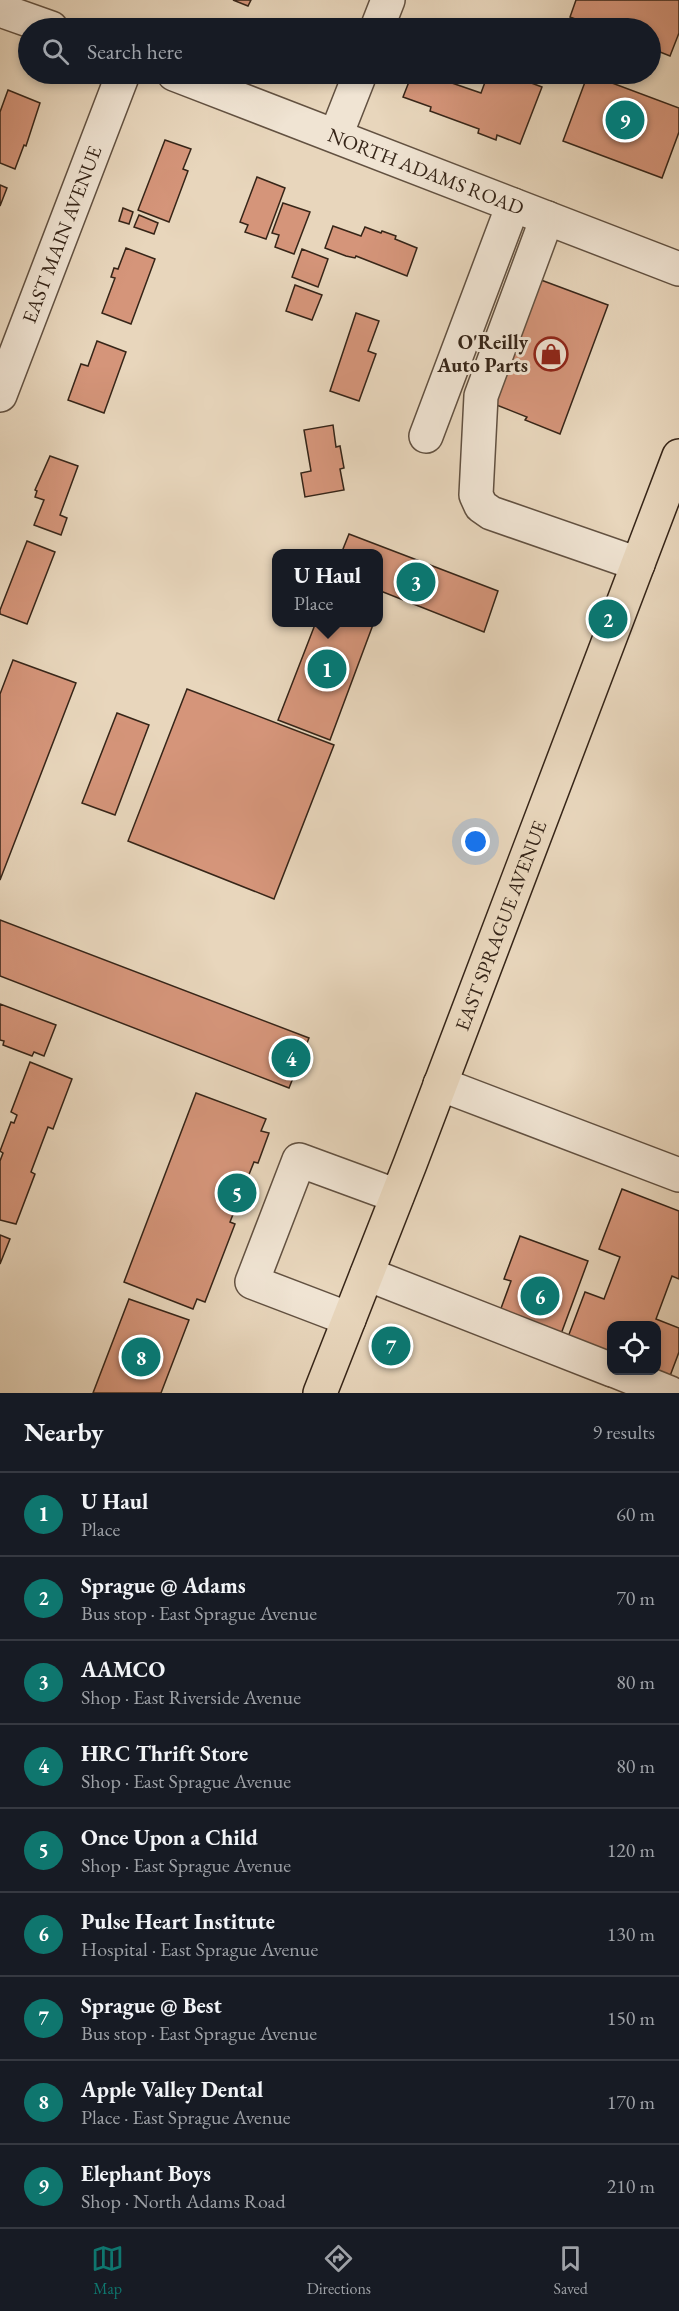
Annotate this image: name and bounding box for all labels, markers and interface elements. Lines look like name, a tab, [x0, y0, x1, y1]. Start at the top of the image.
search box	[18, 18, 661, 84]
icon: search	[39, 35, 72, 68]
text: Search here	[87, 37, 182, 66]
pin: 9	[606, 98, 644, 142]
street label: NORTH ADAMS ROAD	[324, 122, 528, 221]
street label: EAST MAIN AVENUE	[16, 142, 107, 327]
place label: O'Reilly Auto Parts	[436, 329, 528, 378]
shop icon: O'Reilly Auto Parts	[533, 336, 569, 372]
popup	[272, 549, 383, 627]
pin: 3	[396, 560, 436, 604]
text: U Haul	[294, 561, 361, 590]
text: Place	[294, 590, 333, 616]
pin: 2	[588, 596, 628, 642]
pin: 1	[308, 646, 346, 692]
street label: EAST SPRAGUE AVENUE	[449, 817, 552, 1034]
your location	[461, 827, 490, 856]
pin: 4	[272, 1036, 310, 1080]
pin: 5	[218, 1170, 256, 1216]
pin: 6	[520, 1274, 560, 1318]
map controls	[607, 1321, 661, 1375]
button: locate	[607, 1321, 661, 1375]
pin: 7	[372, 1324, 410, 1368]
pin: 8	[122, 1334, 160, 1380]
text: Nearby	[24, 1415, 104, 1449]
text: 9 results	[592, 1419, 655, 1445]
text: U Haul	[81, 1487, 148, 1516]
text: 1	[38, 1501, 49, 1527]
text: 60 m	[616, 1501, 655, 1527]
text: Place	[81, 1516, 120, 1542]
text: Sprague @ Adams	[81, 1571, 246, 1600]
text: 2	[38, 1585, 49, 1611]
text: 70 m	[616, 1585, 655, 1611]
text: Bus stop · East Sprague Avenue	[81, 1600, 317, 1626]
text: AAMCO	[81, 1655, 165, 1684]
text: 3	[38, 1669, 49, 1695]
text: 80 m	[616, 1669, 655, 1695]
text: Shop · East Riverside Avenue	[81, 1684, 301, 1710]
text: HRC Thrift Store	[81, 1739, 248, 1768]
text: 4	[38, 1753, 49, 1779]
text: 80 m	[616, 1753, 655, 1779]
text: Shop · East Sprague Avenue	[81, 1768, 291, 1794]
text: Once Upon a Child	[81, 1823, 258, 1852]
text: 5	[38, 1837, 49, 1863]
text: 120 m	[607, 1837, 655, 1863]
text: Shop · East Sprague Avenue	[81, 1852, 291, 1878]
text: Pulse Heart Institute	[81, 1907, 275, 1936]
text: 6	[38, 1921, 49, 1947]
text: 130 m	[607, 1921, 655, 1947]
text: Hospital · East Sprague Avenue	[81, 1936, 318, 1962]
text: Sprague @ Best	[81, 1991, 222, 2020]
text: 7	[38, 2005, 49, 2031]
text: 150 m	[607, 2005, 655, 2031]
text: Bus stop · East Sprague Avenue	[81, 2020, 317, 2046]
text: Apple Valley Dental	[81, 2075, 263, 2104]
text: 8	[38, 2089, 49, 2115]
text: 170 m	[607, 2089, 655, 2115]
text: Place · East Sprague Avenue	[81, 2104, 291, 2130]
text: Elephant Boys	[81, 2159, 211, 2188]
text: 9	[38, 2173, 49, 2199]
text: 210 m	[607, 2173, 655, 2199]
text: Shop · North Adams Road	[81, 2188, 286, 2214]
tab: Map	[91, 2242, 124, 2299]
tab: Directions	[307, 2242, 371, 2299]
tab: Saved	[553, 2242, 588, 2299]

